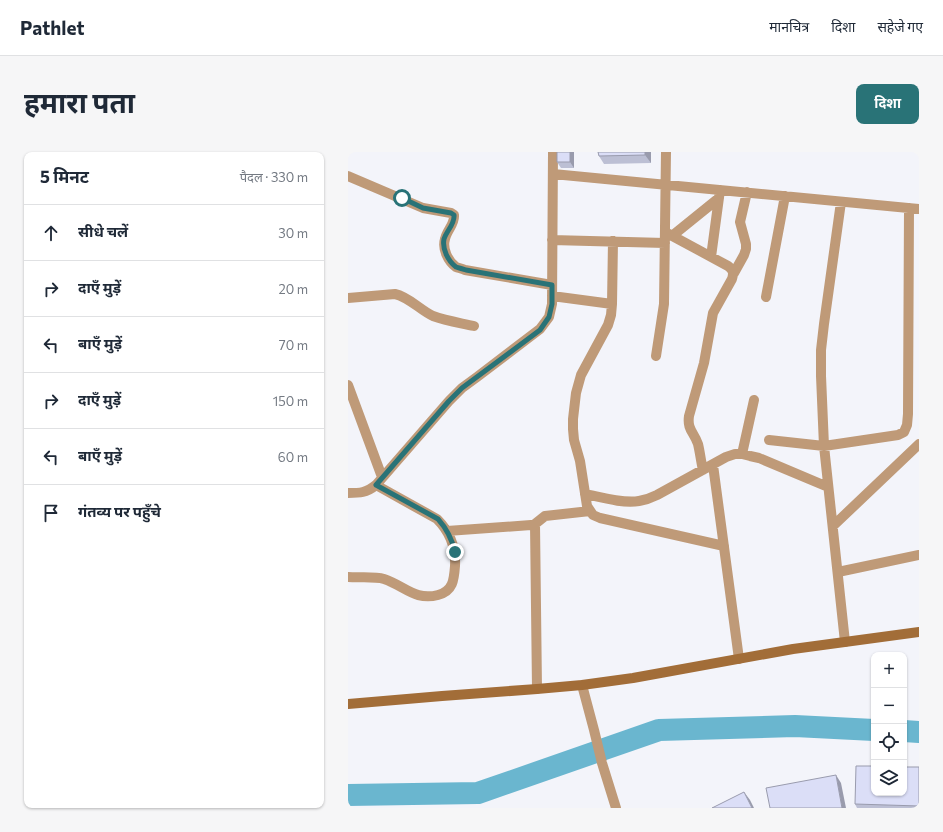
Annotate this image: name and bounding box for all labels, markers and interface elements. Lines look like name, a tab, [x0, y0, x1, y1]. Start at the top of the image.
text: Pathlet	[20, 16, 85, 39]
text: मानचित्र	[769, 18, 809, 35]
text: दिशा	[831, 18, 855, 35]
text: सहेजे गए	[877, 18, 923, 35]
button: दिशा	[856, 84, 919, 124]
text: हमारा पता	[24, 85, 135, 119]
text: 5 मिनट	[40, 166, 89, 187]
text: पैदल · 330 m	[240, 169, 308, 185]
route start	[393, 189, 411, 207]
icon: ahead	[40, 222, 62, 244]
text: सीधे चलें	[78, 222, 128, 240]
text: 30 m	[278, 225, 308, 241]
icon: right	[40, 278, 62, 300]
text: दाएँ मुड़ें	[78, 278, 121, 296]
text: 20 m	[279, 281, 308, 297]
icon: left	[40, 334, 62, 356]
text: बाएँ मुड़ें	[78, 334, 122, 352]
text: 70 m	[279, 337, 308, 353]
icon: right	[40, 390, 62, 412]
text: दाएँ मुड़ें	[78, 390, 121, 408]
text: 150 m	[273, 393, 308, 409]
icon: left	[40, 446, 62, 468]
text: बाएँ मुड़ें	[78, 446, 122, 464]
text: 60 m	[278, 449, 308, 465]
icon: arrive	[40, 502, 62, 524]
text: गंतव्य पर पहुँचे	[78, 502, 161, 520]
route end	[446, 543, 464, 561]
map controls	[871, 652, 907, 796]
button: +	[871, 652, 907, 688]
button: −	[871, 688, 907, 724]
button: locate	[871, 724, 907, 760]
button: layers	[871, 760, 907, 796]

